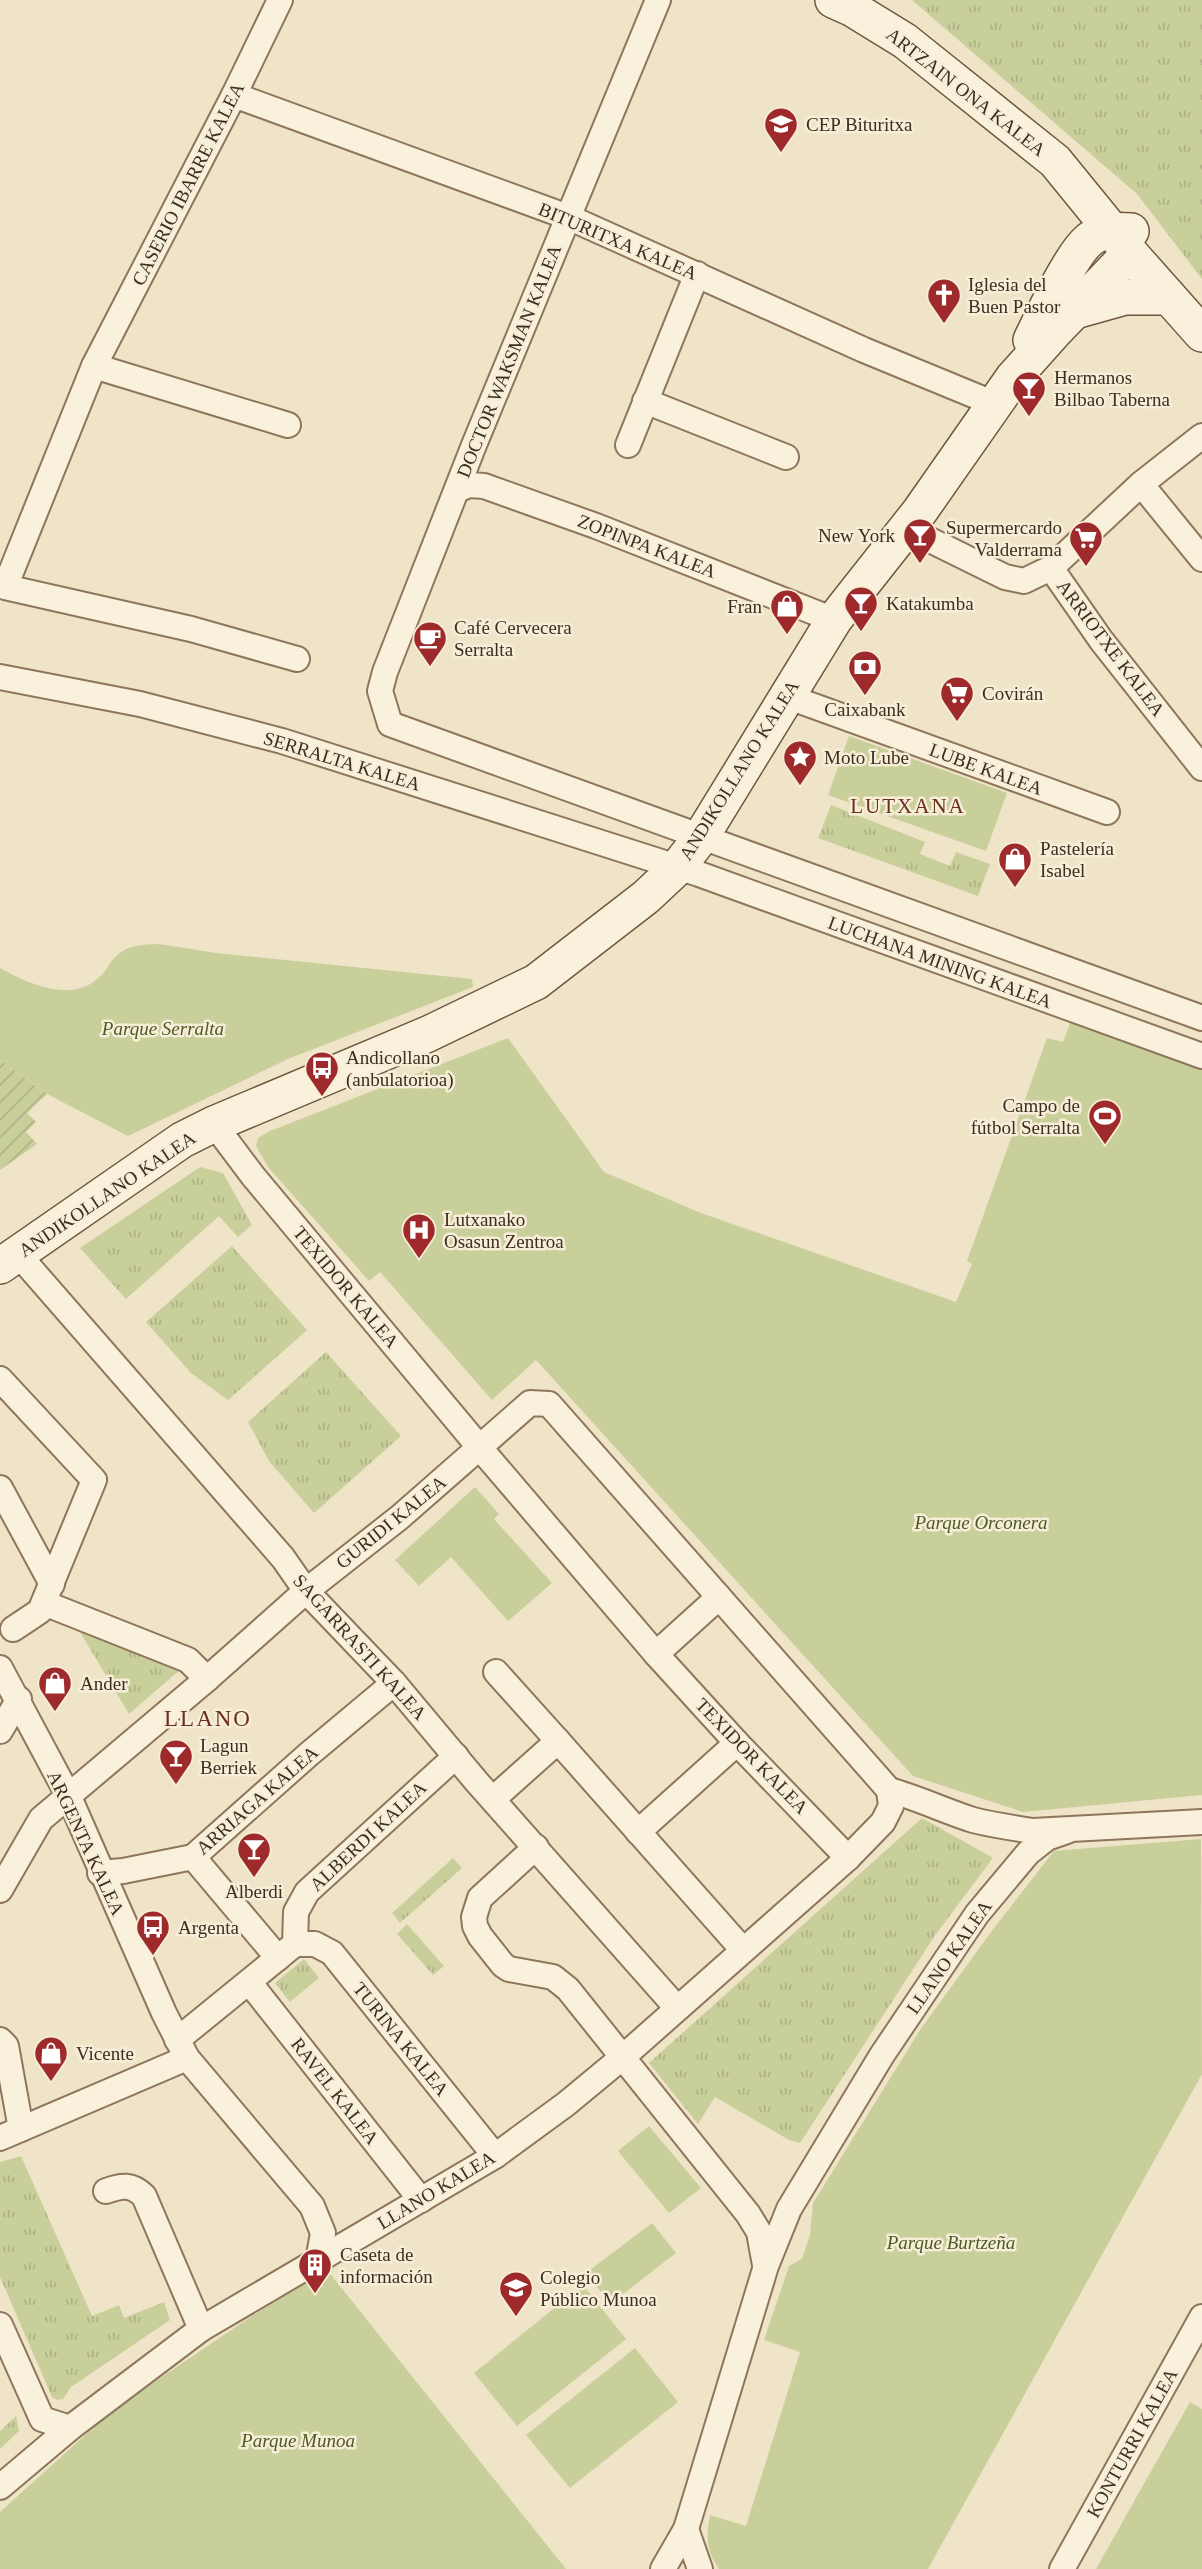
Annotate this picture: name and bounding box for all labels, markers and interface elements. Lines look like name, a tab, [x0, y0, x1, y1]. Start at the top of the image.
street label: ARTZAIN ONA KALEA	[882, 23, 1050, 161]
street label: CASERIO IBARRE KALEA	[128, 79, 249, 289]
school or university icon: CEP Bituritxa	[762, 105, 800, 154]
place label: CEP Bituritxa	[806, 114, 913, 135]
street label: BITURITXA KALEA	[535, 198, 701, 284]
street label: DOCTOR WAKSMAN KALEA	[453, 241, 566, 481]
place label: Iglesia del Buen Pastor	[968, 274, 1061, 317]
church icon: Iglesia del Buen Pastor	[925, 276, 963, 325]
place label: Hermanos Bilbao Taberna	[1054, 367, 1171, 410]
bar icon: Hermanos Bilbao Taberna	[1010, 369, 1048, 418]
street label: ZOPINPA KALEA	[575, 510, 719, 582]
bar icon: New York	[901, 516, 939, 565]
place label: Supermercardo Valderrama	[946, 517, 1063, 560]
supermarket icon: Supermercardo Valderrama	[1067, 519, 1105, 568]
place label: New York	[818, 525, 895, 546]
street label: ARRIOTXE KALEA	[1053, 576, 1169, 720]
bar icon: Katakumba	[842, 584, 880, 633]
shop icon: Fran	[768, 587, 806, 636]
place label: Katakumba	[886, 593, 974, 614]
place label: Fran	[727, 596, 762, 617]
place label: Café Cervecera Serralta	[454, 617, 572, 660]
cafe icon: Café Cervecera Serralta	[411, 619, 449, 668]
bank icon: Caixabank	[846, 648, 884, 697]
supermarket icon: Covirán	[938, 674, 976, 723]
street label: ANDIKOLLANO KALEA	[675, 676, 803, 864]
place label: Covirán	[982, 683, 1044, 704]
place label: Caixabank	[824, 699, 906, 720]
street label: SERRALTA KALEA	[261, 727, 423, 795]
place icon: Moto Lube	[781, 738, 819, 787]
street label: LUBE KALEA	[927, 739, 1046, 799]
place label: Moto Lube	[824, 747, 909, 768]
district label: LUTXANA	[850, 794, 966, 818]
place label: Pastelería Isabel	[1040, 838, 1114, 881]
shop icon: Pastelería Isabel	[996, 840, 1034, 889]
street label: LUCHANA MINING KALEA	[825, 912, 1055, 1012]
park label: Parque Serralta	[101, 1018, 224, 1039]
place label: Andicollano (anbulatorioa)	[346, 1047, 454, 1091]
bus stop icon: Andicollano (anbulatorioa)	[303, 1049, 341, 1098]
place label: Campo de fútbol Serralta	[971, 1095, 1081, 1138]
sports icon: Campo de fútbol Serralta	[1086, 1097, 1124, 1146]
street label: ANDIKOLLANO KALEA	[15, 1127, 200, 1261]
place label: Lutxanako Osasun Zentroa	[444, 1209, 564, 1252]
hospital icon: Lutxanako Osasun Zentroa	[400, 1211, 438, 1260]
street label: TEXIDOR KALEA	[289, 1222, 403, 1352]
street label: GURIDI KALEA	[332, 1471, 451, 1573]
park label: Parque Orconera	[913, 1512, 1048, 1533]
street label: SAGARRASTI KALEA	[289, 1570, 431, 1724]
shop icon: Ander	[36, 1664, 74, 1713]
place label: Ander	[80, 1673, 128, 1694]
street label: TEXIDOR KALEA	[691, 1694, 813, 1818]
district label: LLANO	[164, 1706, 252, 1731]
place label: Lagun Berriek	[200, 1735, 257, 1778]
bar icon: Lagun Berriek	[157, 1737, 195, 1786]
street label: ARRIAGA KALEA	[192, 1741, 322, 1859]
street label: ARGENTA KALEA	[43, 1767, 129, 1919]
street label: ALBERDI KALEA	[305, 1776, 431, 1895]
bar icon: Alberdi	[235, 1830, 273, 1879]
place label: Alberdi	[225, 1881, 283, 1902]
street label: LLANO KALEA	[902, 1896, 996, 2018]
bus stop icon: Argenta	[134, 1908, 172, 1957]
place label: Argenta	[178, 1917, 239, 1938]
street label: TURINA KALEA	[349, 1978, 453, 2100]
shop icon: Vicente	[32, 2034, 70, 2083]
street label: RAVEL KALEA	[287, 2034, 383, 2149]
place label: Vicente	[76, 2043, 134, 2064]
street label: LLANO KALEA	[373, 2146, 499, 2233]
park label: Parque Burtzeña	[886, 2232, 1015, 2253]
place label: Caseta de información	[340, 2244, 433, 2287]
building icon: Caseta de información	[296, 2246, 334, 2295]
place label: Colegio Público Munoa	[540, 2267, 657, 2310]
school or university icon: Colegio Público Munoa	[497, 2269, 535, 2318]
street label: KONTURRI KALEA	[1082, 2365, 1182, 2521]
park label: Parque Munoa	[240, 2430, 355, 2451]

